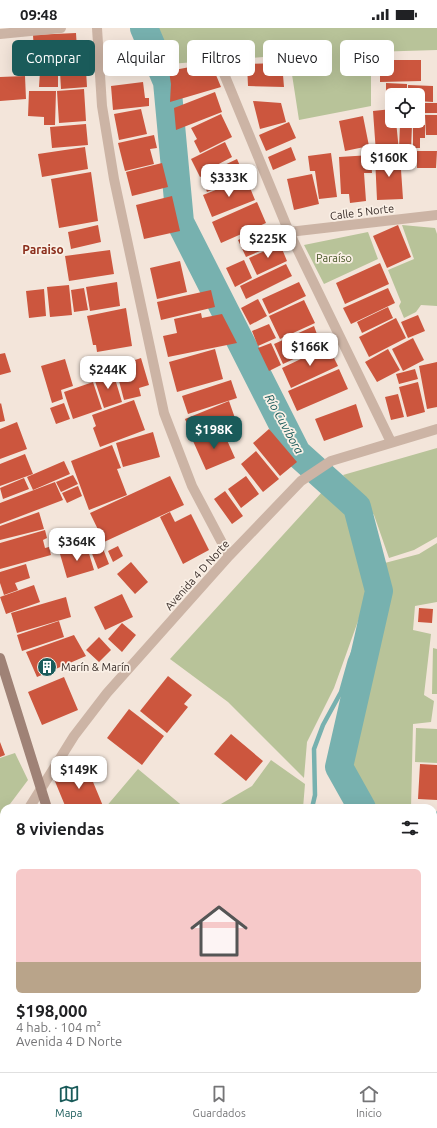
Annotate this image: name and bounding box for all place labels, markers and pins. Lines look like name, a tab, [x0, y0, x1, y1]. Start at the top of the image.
pin: $160K	[361, 144, 417, 178]
pin: $333K	[201, 164, 257, 198]
pin: $225K	[240, 225, 296, 259]
pin: $166K	[282, 333, 338, 367]
pin: $244K	[80, 356, 136, 390]
pin: $198K	[186, 416, 242, 450]
pin: $364K	[49, 528, 105, 562]
building icon: Marín & Marín	[36, 656, 58, 678]
place label: Marín & Marín	[61, 661, 130, 673]
pin: $149K	[51, 756, 107, 790]

